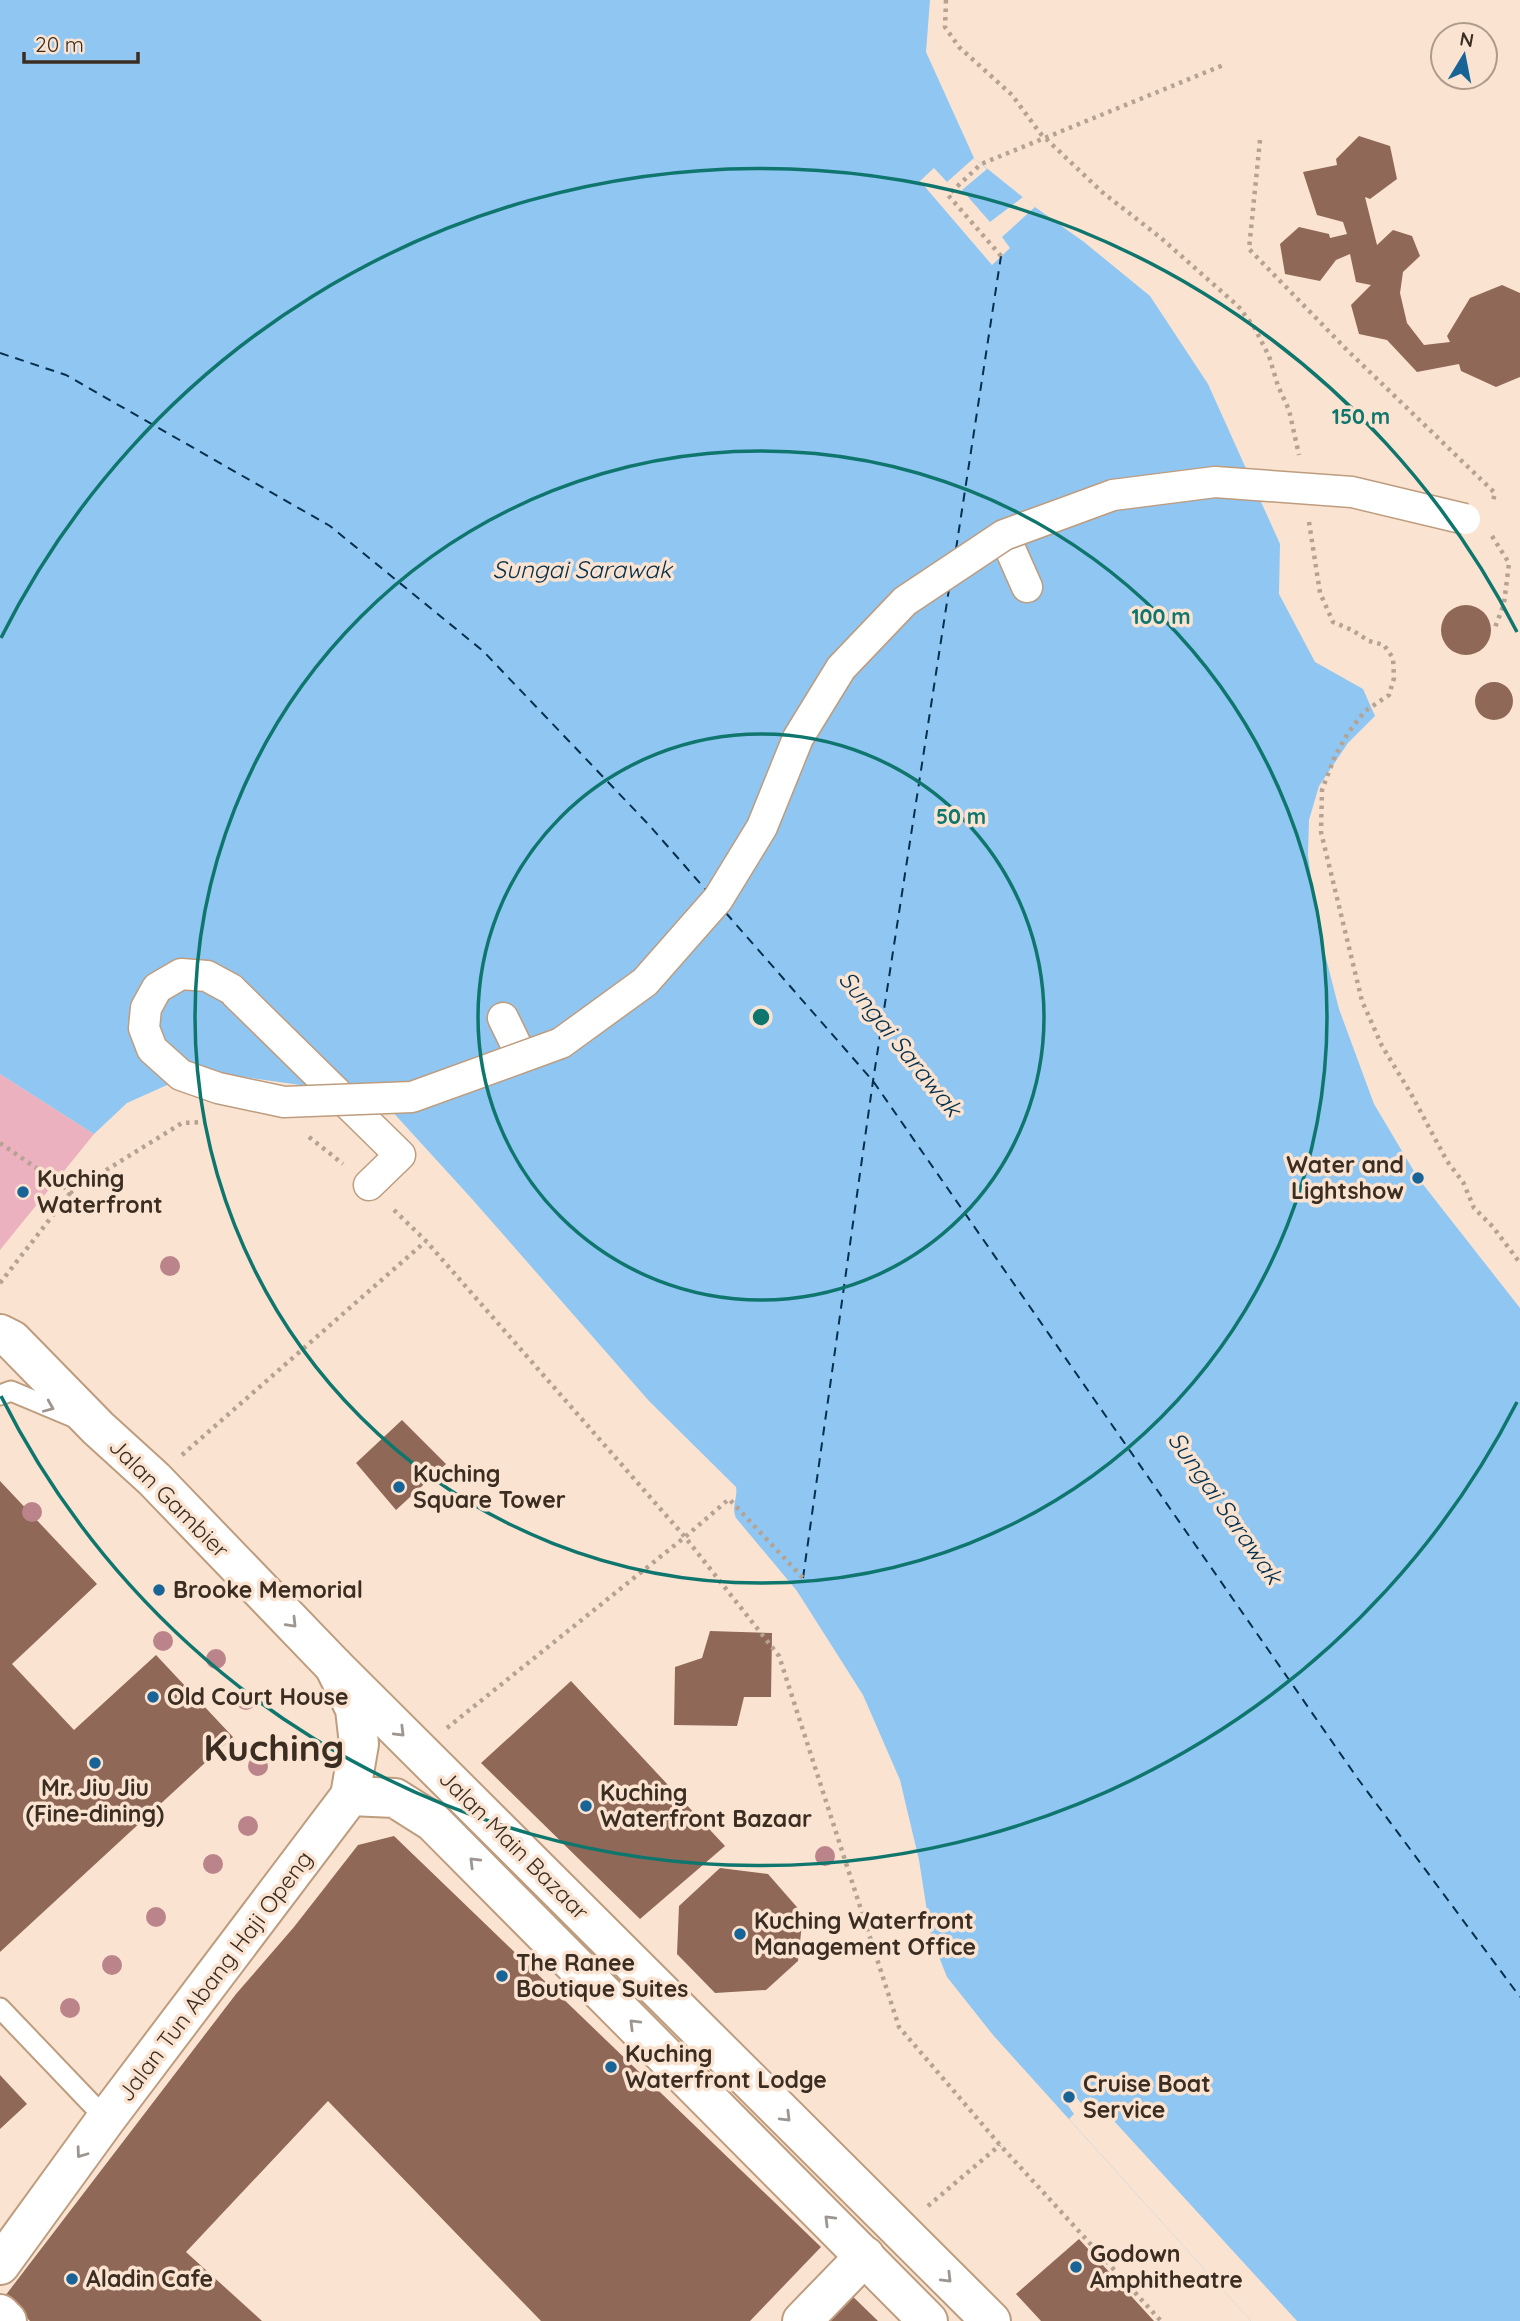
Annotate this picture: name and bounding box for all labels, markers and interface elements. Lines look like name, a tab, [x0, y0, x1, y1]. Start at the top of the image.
scale bar	[24, 21, 138, 65]
north arrow	[1429, 21, 1499, 91]
text: N	[1458, 26, 1476, 52]
text: 20 m	[35, 31, 84, 57]
text: 150 m	[1332, 403, 1390, 429]
water label: Sungai Sarawak	[492, 554, 674, 584]
text: 100 m	[1131, 603, 1191, 629]
text: 50 m	[936, 803, 986, 829]
water label: Sungai Sarawak	[833, 964, 970, 1124]
centre of rings	[749, 1005, 773, 1029]
place label: Water and Lightshow	[1286, 1150, 1404, 1205]
place label: Kuching Waterfront	[37, 1164, 163, 1219]
marker: Water and Lightshow	[1410, 1170, 1426, 1186]
marker: Kuching Waterfront	[15, 1184, 31, 1200]
one-way arrow	[42, 1399, 54, 1413]
water label: Sungai Sarawak	[1162, 1426, 1291, 1591]
street label: Jalan Gambier	[103, 1432, 236, 1564]
place label: Kuching Square Tower	[413, 1459, 566, 1514]
marker: Kuching Square Tower	[391, 1479, 407, 1495]
place label: Brooke Memorial	[173, 1575, 363, 1604]
marker: Brooke Memorial	[151, 1582, 167, 1598]
one-way arrow	[283, 1615, 296, 1628]
place label: Old Court House	[167, 1682, 348, 1711]
marker: Old Court House	[145, 1689, 161, 1705]
one-way arrow	[392, 1723, 405, 1736]
district label: Kuching	[204, 1724, 344, 1770]
marker: Mr. Jiu Jiu (Fine-dining)	[87, 1755, 103, 1771]
street label: Jalan Main Bazaar	[433, 1764, 595, 1926]
place label: Mr. Jiu Jiu (Fine-dining)	[26, 1773, 164, 1828]
place label: Kuching Waterfront Bazaar	[600, 1778, 812, 1833]
marker: Kuching Waterfront Bazaar	[578, 1798, 594, 1814]
street label: Jalan Tun Abang Haji Openg	[111, 1845, 318, 2107]
one-way arrow	[469, 1858, 482, 1871]
place label: Kuching Waterfront Management Office	[754, 1906, 976, 1961]
marker: Kuching Waterfront Management Office	[732, 1926, 748, 1942]
place label: The Ranee Boutique Suites	[516, 1948, 688, 2003]
marker: The Ranee Boutique Suites	[494, 1968, 510, 1984]
one-way arrow	[629, 2019, 642, 2032]
place label: Kuching Waterfront Lodge	[625, 2039, 827, 2094]
marker: Kuching Waterfront Lodge	[603, 2059, 619, 2075]
place label: Cruise Boat Service	[1083, 2069, 1211, 2124]
marker: Cruise Boat Service	[1061, 2089, 1077, 2105]
one-way arrow	[778, 2109, 791, 2122]
one-way arrow	[77, 2146, 90, 2158]
one-way arrow	[824, 2215, 837, 2228]
place label: Godown Amphitheatre	[1090, 2239, 1243, 2294]
marker: Godown Amphitheatre	[1068, 2259, 1084, 2275]
place label: Aladin Cafe	[86, 2264, 213, 2293]
one-way arrow	[939, 2270, 952, 2283]
marker: Aladin Cafe	[64, 2271, 80, 2287]

